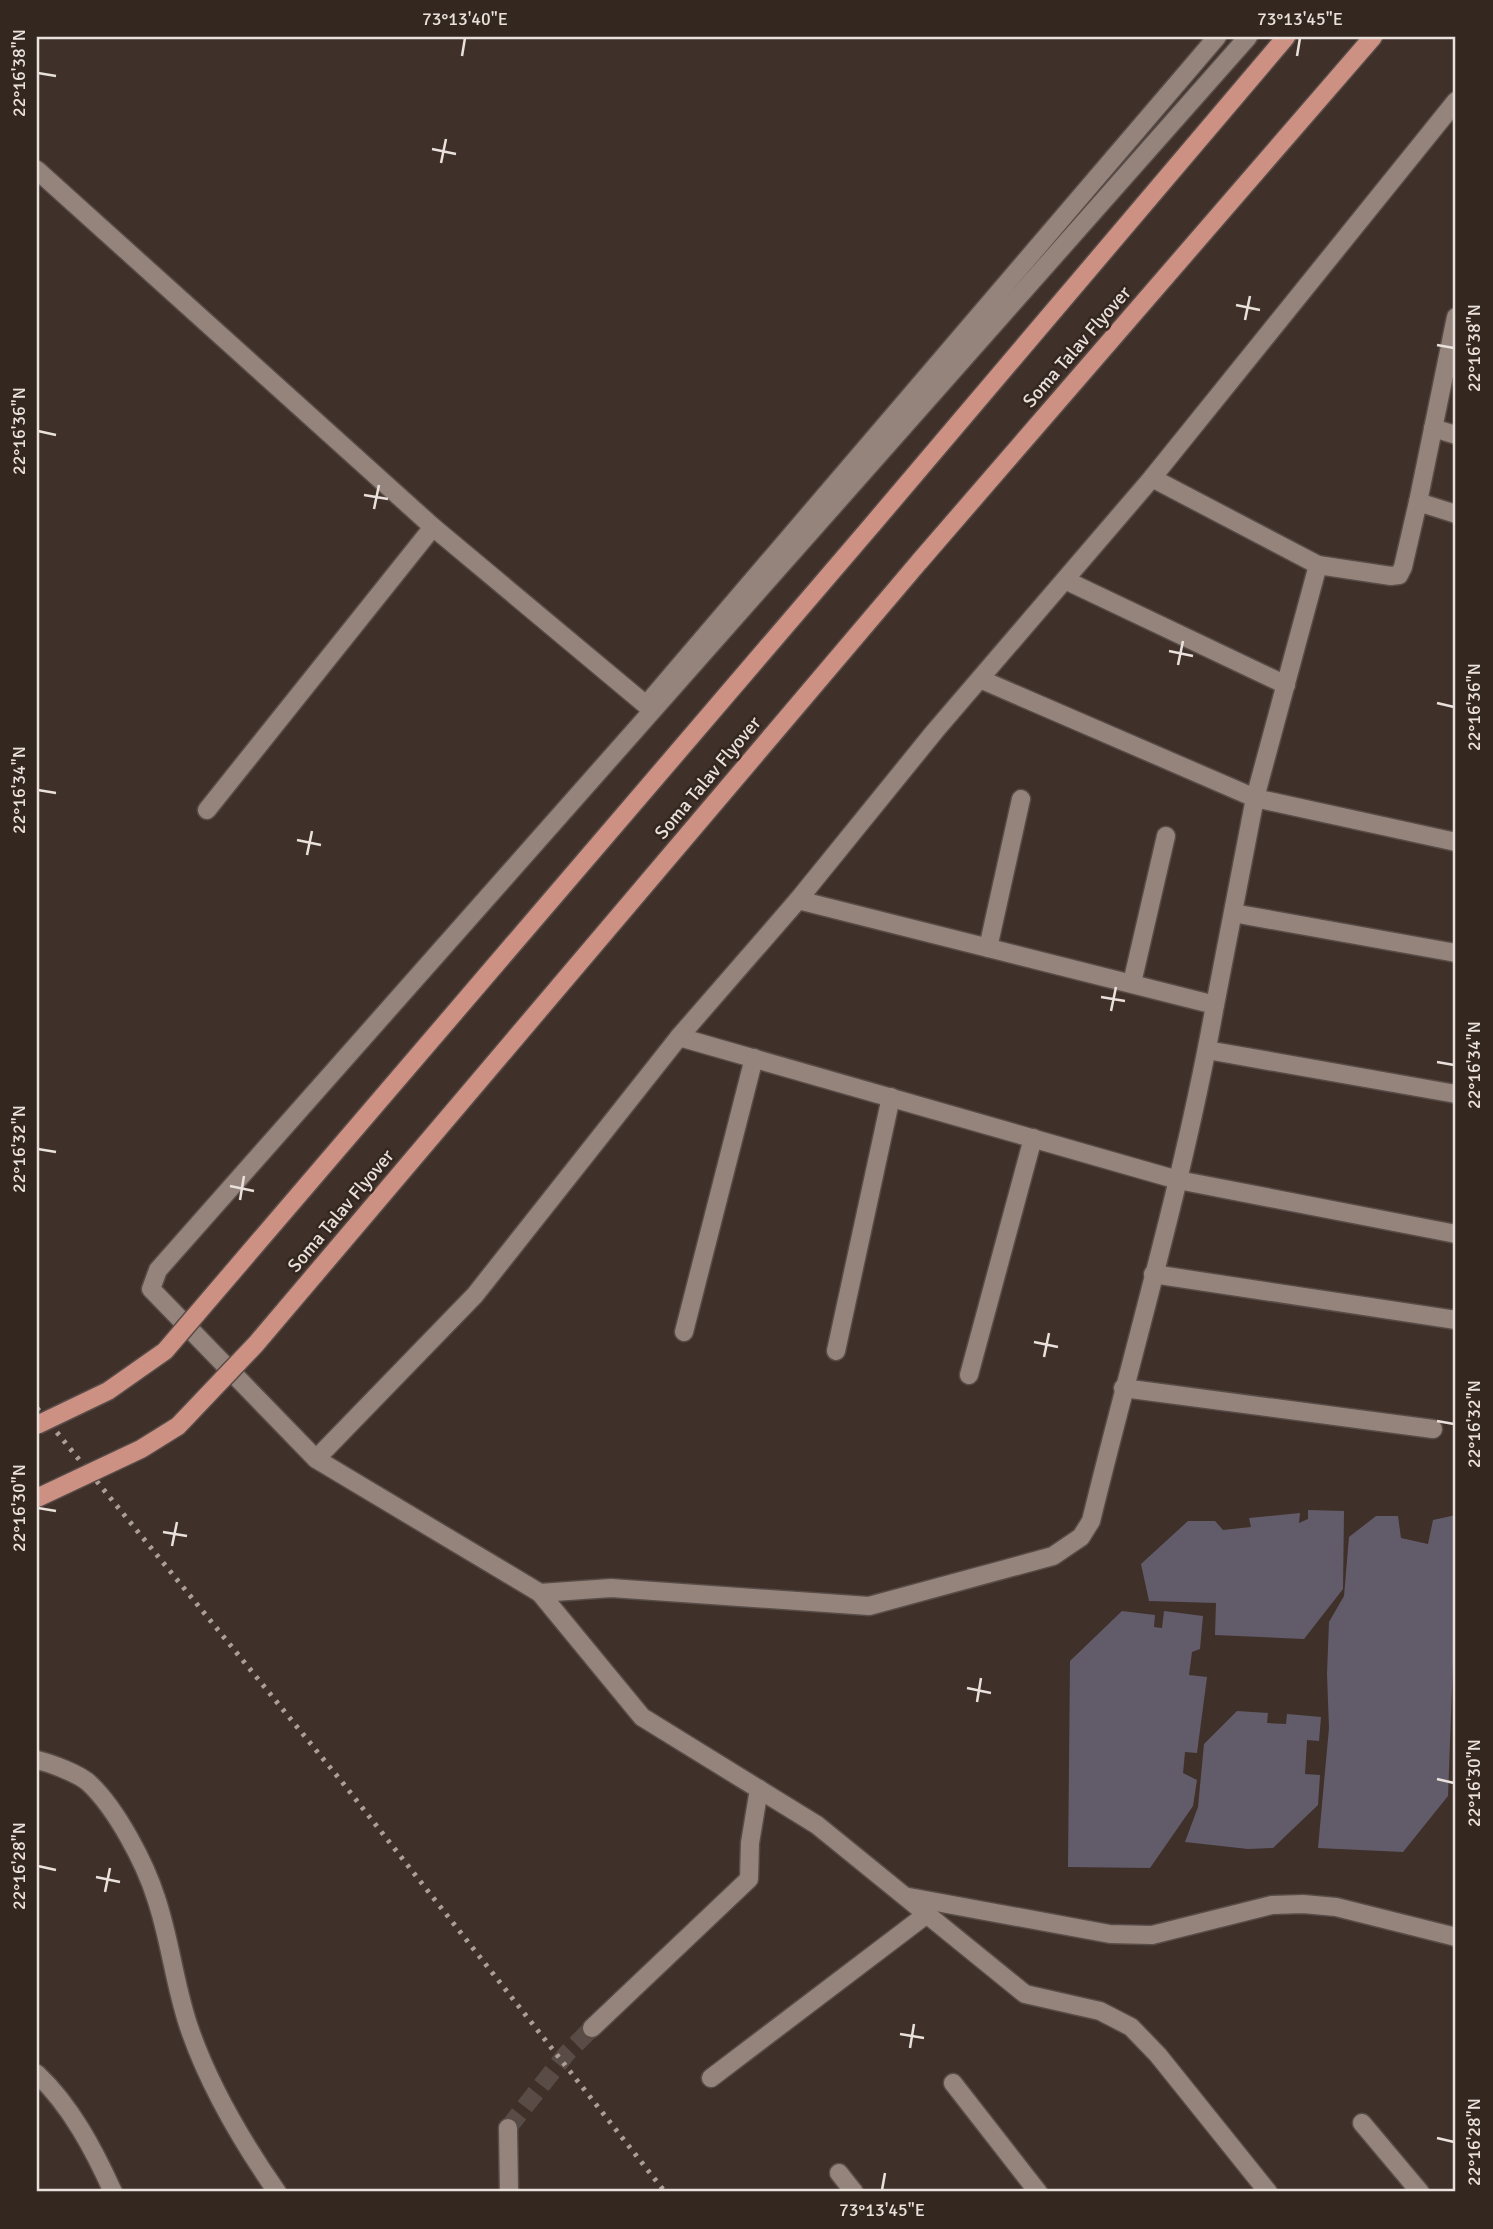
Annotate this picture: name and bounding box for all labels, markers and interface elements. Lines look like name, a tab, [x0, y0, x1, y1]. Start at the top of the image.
text: 73°13'40"E	[422, 8, 508, 30]
text: 73°13'45"E	[1257, 8, 1343, 30]
text: 22°16'38"N	[8, 29, 30, 117]
street label: Soma Talav Flyover	[1018, 281, 1136, 413]
text: 22°16'38"N	[1463, 304, 1485, 392]
text: 22°16'36"N	[8, 387, 30, 475]
text: 22°16'36"N	[1463, 663, 1485, 751]
street label: Soma Talav Flyover	[650, 712, 766, 844]
text: 22°16'34"N	[8, 746, 30, 834]
text: 22°16'34"N	[1463, 1021, 1485, 1109]
text: 22°16'32"N	[8, 1105, 30, 1193]
street label: Soma Talav Flyover	[283, 1145, 399, 1277]
text: 22°16'32"N	[1463, 1380, 1485, 1468]
text: 22°16'30"N	[8, 1464, 30, 1552]
text: 22°16'30"N	[1463, 1739, 1485, 1827]
text: 22°16'28"N	[8, 1822, 30, 1910]
text: 22°16'28"N	[1463, 2098, 1485, 2186]
text: 73°13'45"E	[839, 2199, 925, 2221]

